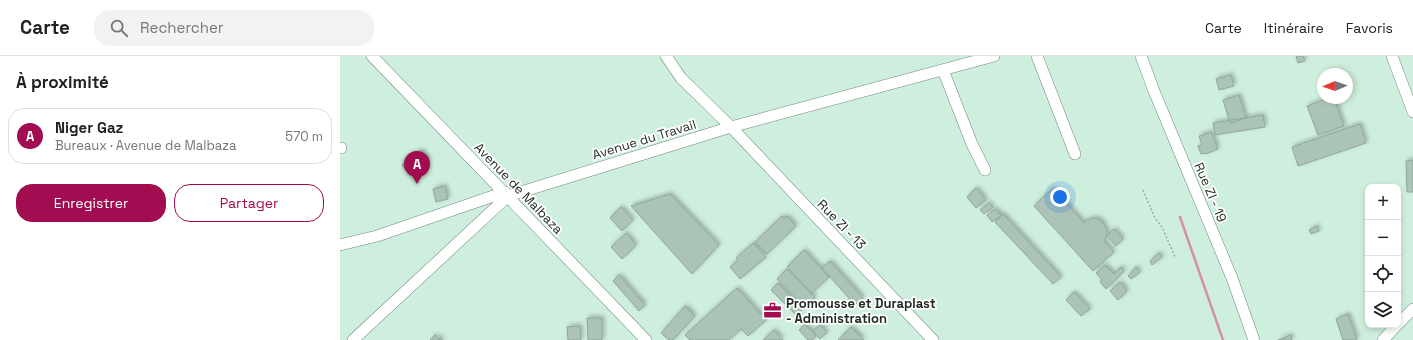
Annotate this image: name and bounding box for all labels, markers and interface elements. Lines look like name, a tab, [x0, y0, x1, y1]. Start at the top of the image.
search box	[94, 10, 374, 46]
text: Carte	[20, 15, 70, 40]
icon: search	[108, 17, 130, 39]
text: Rechercher	[140, 18, 224, 37]
text: Carte	[1205, 19, 1242, 37]
text: Itinéraire	[1264, 19, 1324, 37]
text: Favoris	[1346, 19, 1393, 37]
north arrow	[1317, 68, 1353, 104]
text: À proximité	[16, 71, 109, 93]
street label: Avenue du Travail	[590, 116, 698, 163]
text: Niger Gaz	[55, 118, 123, 137]
text: A	[26, 128, 34, 145]
text: 570 m	[285, 128, 323, 145]
text: Bureaux · Avenue de Malbaza	[55, 137, 236, 154]
street label: Avenue de Malbaza	[471, 139, 567, 238]
pin: A	[404, 151, 430, 184]
street label: Rue ZI - 19	[1190, 160, 1231, 225]
button: Enregistrer	[16, 184, 166, 222]
button: Partager	[174, 184, 324, 222]
map controls	[1365, 184, 1401, 328]
button: +	[1365, 184, 1401, 220]
your location	[1050, 187, 1070, 207]
street label: Rue ZI - 13	[814, 196, 870, 253]
button: −	[1365, 220, 1401, 256]
button: locate	[1365, 256, 1401, 292]
button: layers	[1365, 292, 1401, 328]
place label: Promousse et Duraplast - Administration	[786, 295, 936, 327]
office icon: Promousse et Duraplast - Administration	[763, 300, 783, 320]

